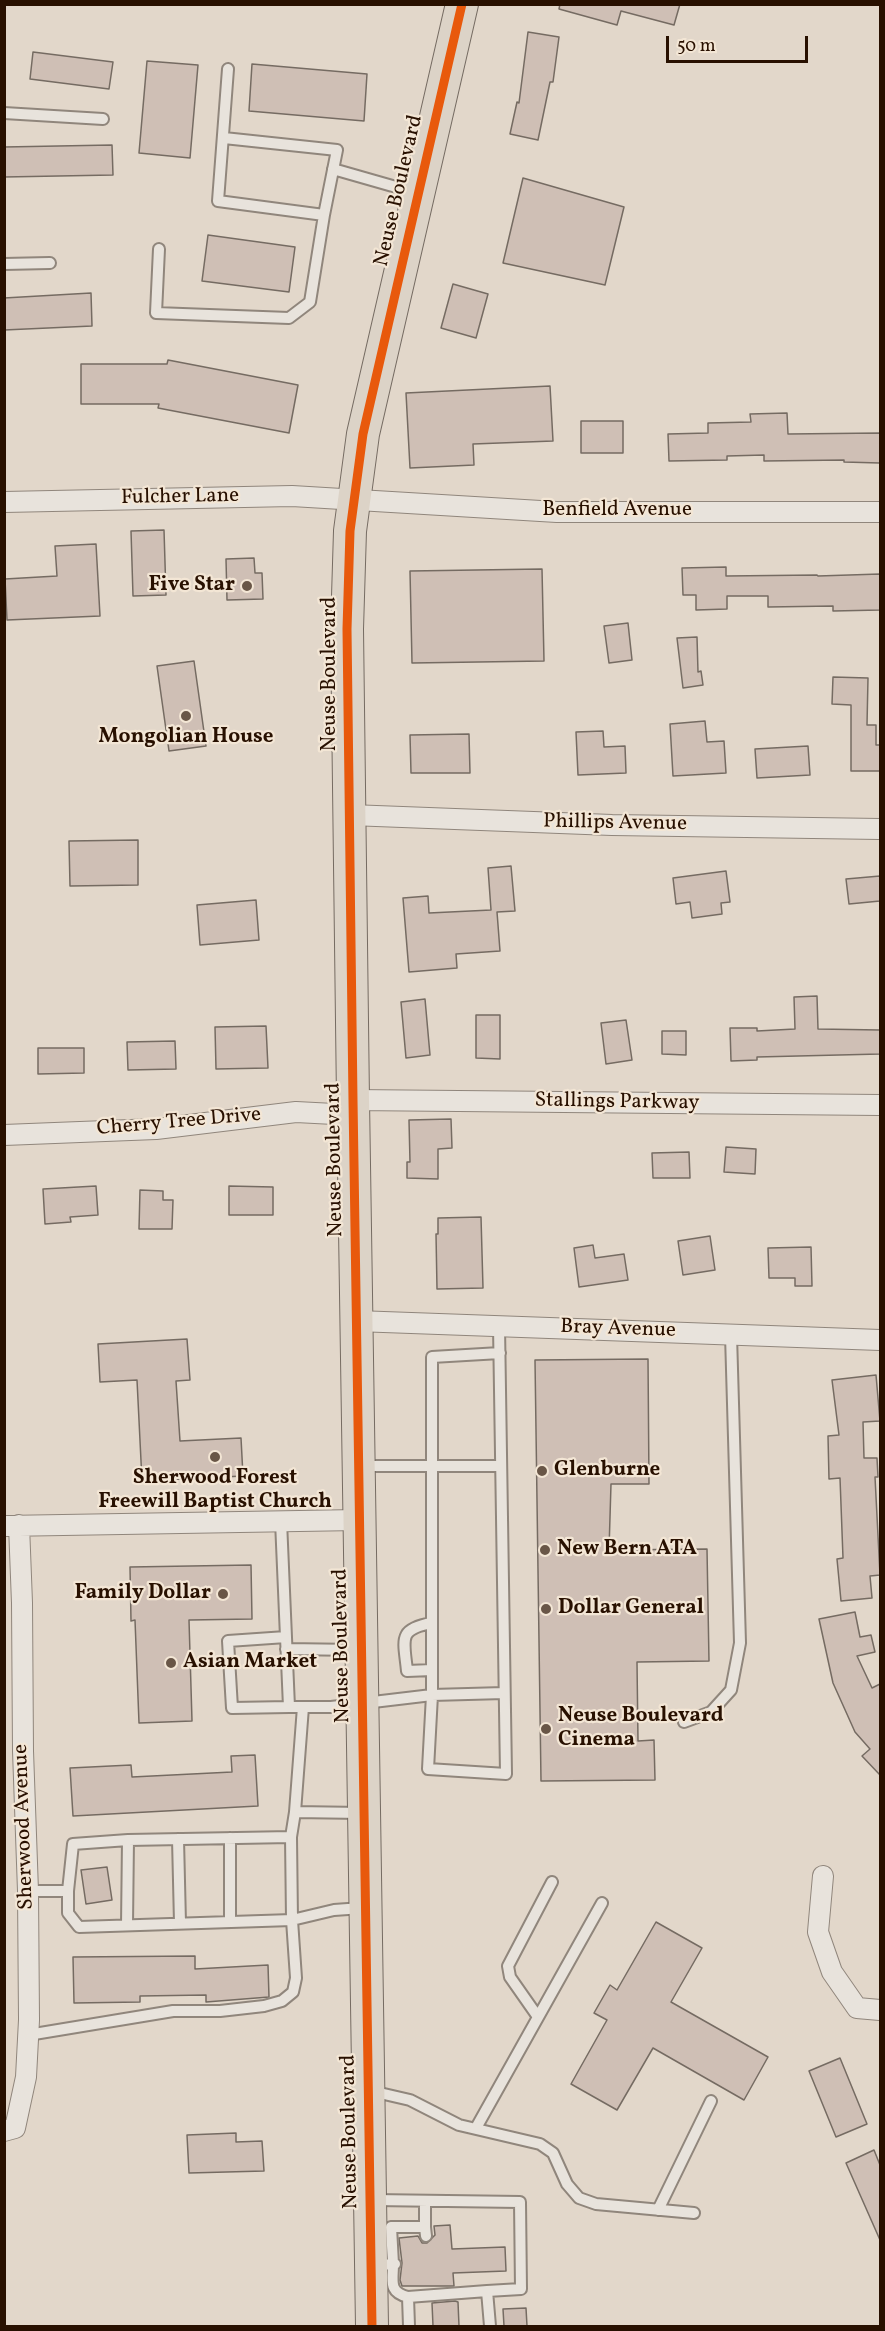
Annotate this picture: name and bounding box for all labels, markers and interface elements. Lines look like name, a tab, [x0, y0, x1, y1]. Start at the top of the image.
scale bar	[669, 24, 812, 62]
text: 50 m	[677, 34, 716, 59]
street label: Neuse Boulevard	[370, 113, 430, 269]
street label: Fulcher Lane	[121, 484, 239, 512]
street label: Benfield Avenue	[542, 498, 692, 524]
place label: Five Star	[149, 573, 235, 599]
marker: Five Star	[240, 579, 254, 593]
street label: Neuse Boulevard	[318, 597, 344, 751]
marker: Mongolian House	[179, 709, 193, 723]
place label: Mongolian House	[99, 725, 273, 751]
street label: Phillips Avenue	[543, 810, 687, 838]
street label: Neuse Boulevard	[322, 1082, 350, 1238]
street label: Stallings Parkway	[534, 1089, 700, 1117]
street label: Cherry Tree Drive	[96, 1103, 262, 1143]
street label: Bray Avenue	[560, 1315, 676, 1345]
marker: Sherwood Forest Freewill Baptist Church	[208, 1450, 222, 1464]
place label: Glenburne	[554, 1458, 660, 1484]
marker: Glenburne	[535, 1464, 549, 1478]
place label: Sherwood Forest Freewill Baptist Church	[98, 1466, 332, 1516]
place label: New Bern ATA	[557, 1537, 697, 1563]
marker: New Bern ATA	[538, 1543, 552, 1557]
street label: Neuse Boulevard	[329, 1568, 357, 1724]
place label: Family Dollar	[74, 1581, 211, 1607]
marker: Family Dollar	[216, 1587, 230, 1601]
place label: Dollar General	[558, 1596, 704, 1622]
marker: Dollar General	[539, 1602, 553, 1616]
place label: Asian Market	[183, 1650, 317, 1676]
marker: Asian Market	[164, 1656, 178, 1670]
place label: Neuse Boulevard Cinema	[558, 1704, 724, 1754]
marker: Neuse Boulevard Cinema	[539, 1722, 553, 1736]
street label: Sherwood Avenue	[10, 1744, 40, 1910]
street label: Neuse Boulevard	[337, 2054, 365, 2210]

